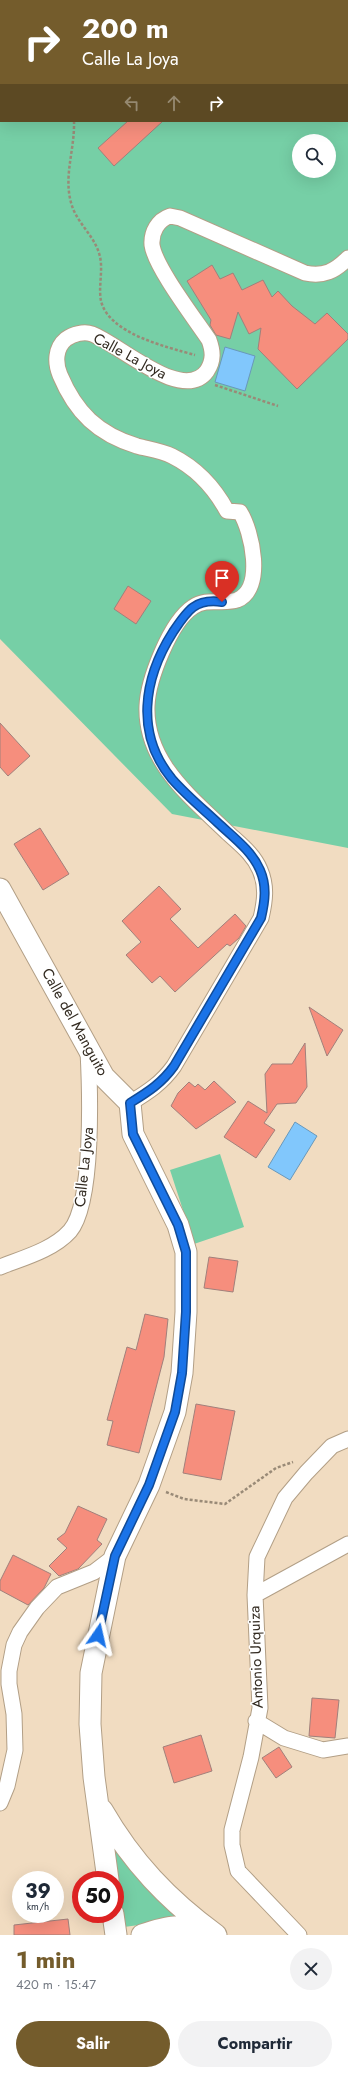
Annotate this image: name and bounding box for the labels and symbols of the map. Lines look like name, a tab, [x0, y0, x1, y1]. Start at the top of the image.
street label: Calle La Joya	[89, 327, 171, 385]
pin	[205, 561, 239, 602]
street label: Calle del Manguito	[36, 964, 114, 1080]
street label: Calle La Joya	[69, 1126, 99, 1208]
street label: Antonio Urquiza	[243, 1605, 269, 1709]
position arrow	[77, 1614, 119, 1656]
speed limit sign: 50	[72, 1871, 124, 1923]

